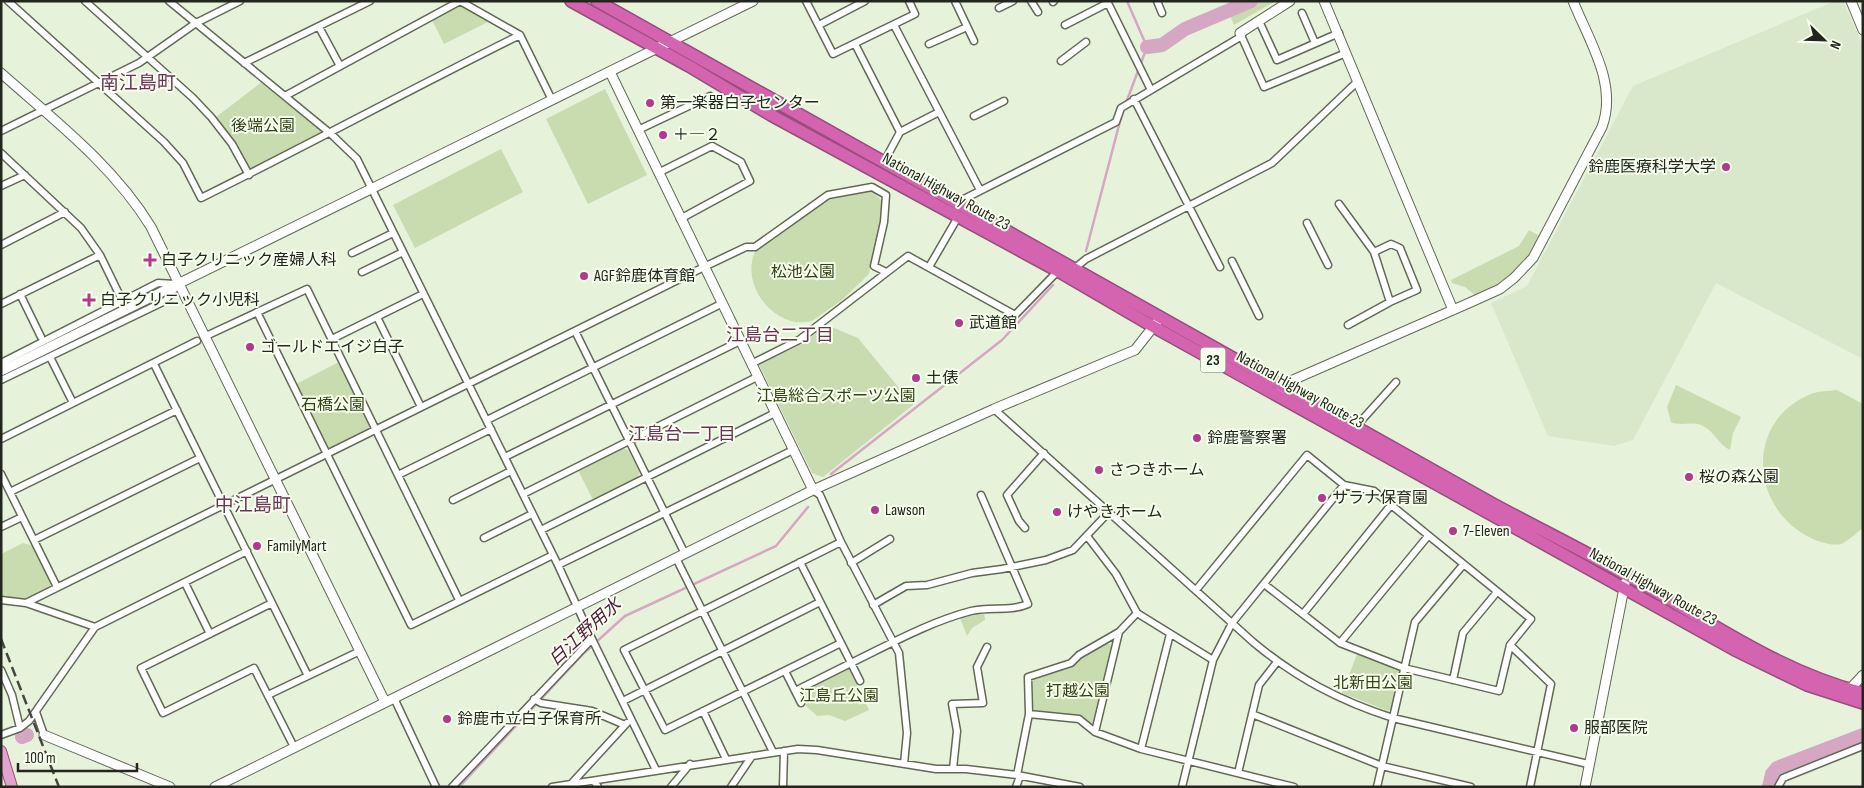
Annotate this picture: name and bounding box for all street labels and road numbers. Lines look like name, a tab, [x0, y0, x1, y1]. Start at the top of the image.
street label: National Highway Route 23	[879, 149, 1013, 235]
street label: National Highway Route 23	[1233, 347, 1367, 433]
road number: 23	[1200, 348, 1226, 372]
street label: National Highway Route 23	[1586, 544, 1720, 630]

